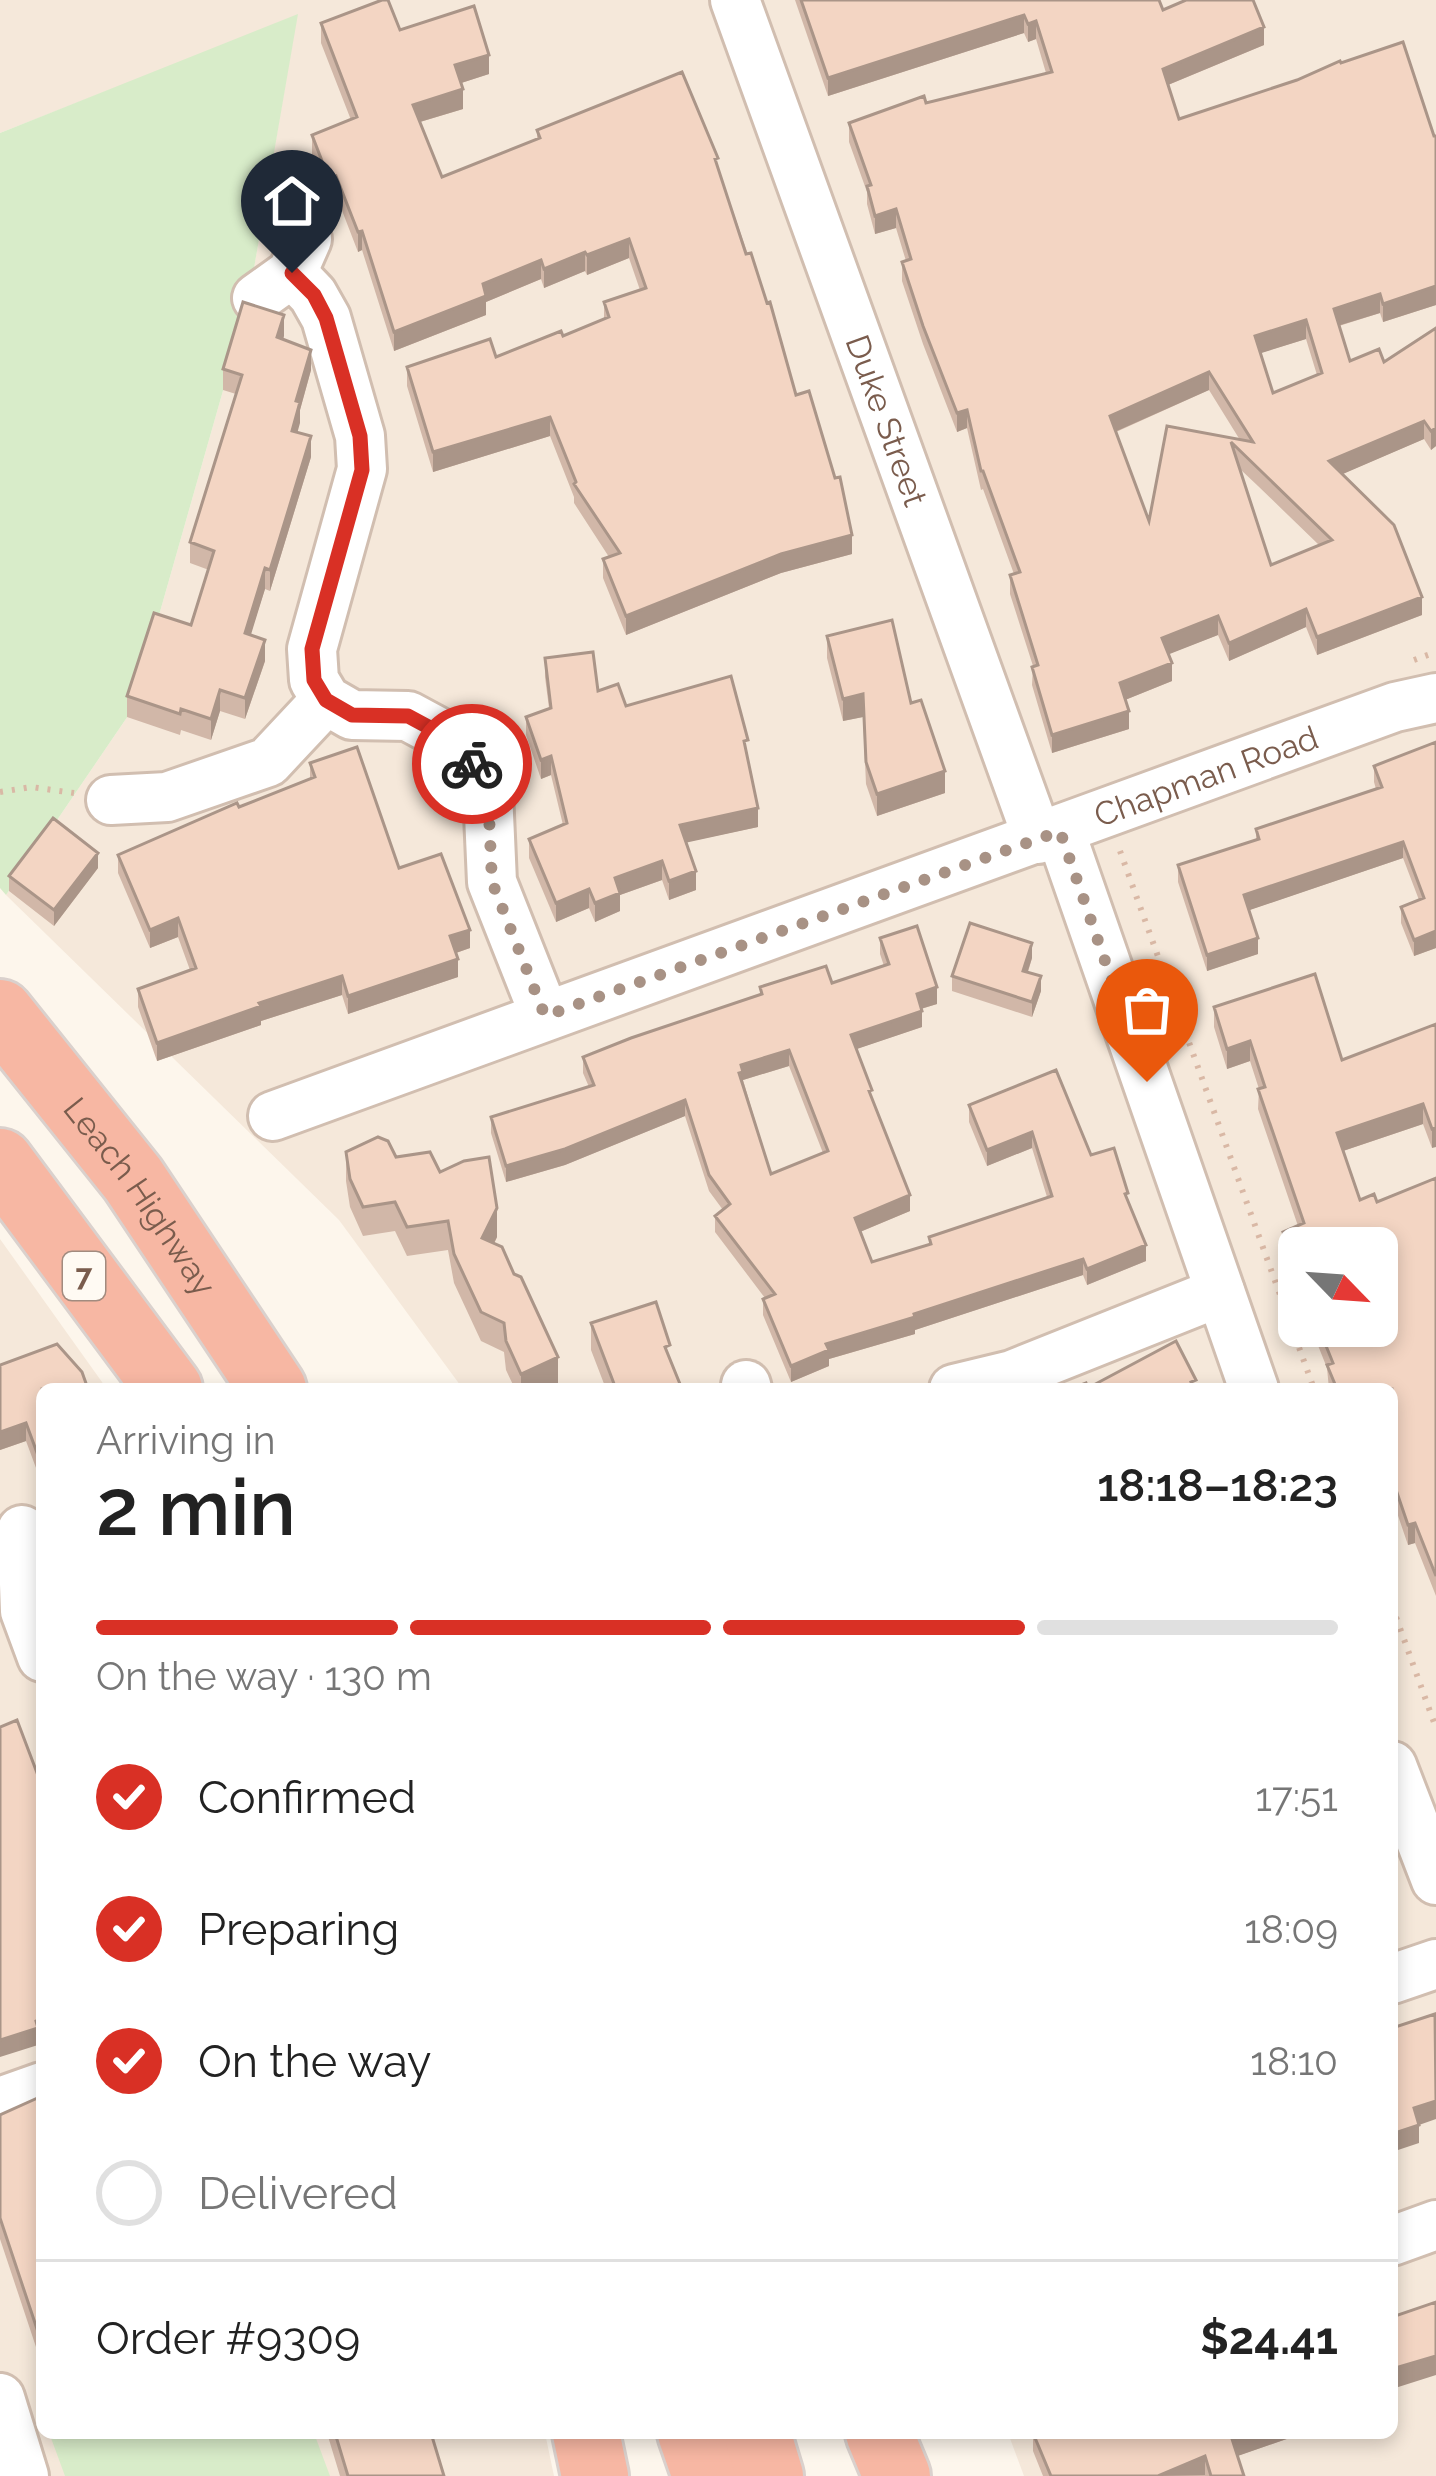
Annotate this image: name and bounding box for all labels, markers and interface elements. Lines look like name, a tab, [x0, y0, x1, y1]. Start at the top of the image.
pin	[241, 150, 343, 273]
icon: home	[259, 168, 325, 234]
street label: Duke Street	[838, 330, 935, 511]
courier	[412, 704, 532, 824]
street label: Chapman Road	[1089, 718, 1323, 835]
icon: bike	[439, 731, 505, 797]
pin	[1096, 959, 1198, 1082]
icon: bag	[1114, 977, 1180, 1043]
street label: Leach Highway	[55, 1090, 224, 1303]
north arrow	[1278, 1227, 1398, 1347]
map controls	[1278, 1227, 1398, 1347]
road number: 7	[63, 1252, 105, 1300]
text: Arriving in	[96, 1417, 276, 1463]
text: 18:18–18:23	[1097, 1459, 1338, 1512]
text: 2 min	[96, 1462, 296, 1553]
text: On the way · 130 m	[96, 1653, 432, 1699]
icon: check	[96, 1764, 162, 1830]
text: Confirmed	[198, 1771, 416, 1824]
text: 17:51	[1255, 1774, 1338, 1820]
icon: check	[96, 1896, 162, 1962]
text: Preparing	[198, 1903, 399, 1956]
text: 18:09	[1244, 1906, 1338, 1952]
icon: check	[96, 2028, 162, 2094]
text: On the way	[198, 2035, 432, 2088]
text: 18:10	[1250, 2038, 1338, 2084]
text: Delivered	[198, 2167, 398, 2220]
text: Order #9309	[96, 2312, 360, 2365]
text: $24.41	[1200, 2312, 1338, 2365]

